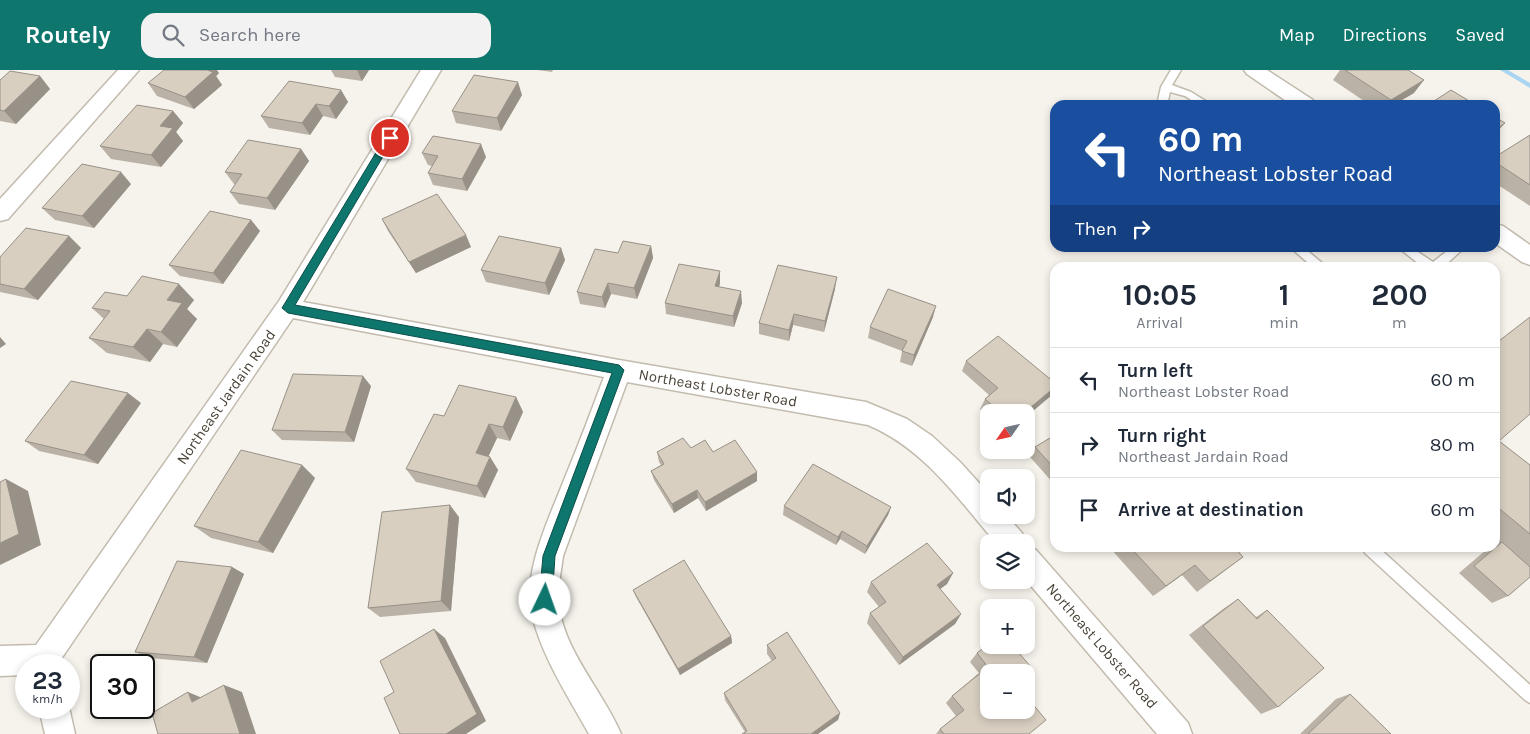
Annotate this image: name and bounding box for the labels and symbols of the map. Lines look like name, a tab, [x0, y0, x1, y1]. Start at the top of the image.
pin	[369, 117, 411, 159]
street label: Northeast Jardain Road	[173, 326, 279, 468]
street label: Northeast Lobster Road	[637, 365, 799, 411]
north arrow	[980, 404, 1035, 459]
position arrow	[518, 573, 570, 625]
street label: Northeast Lobster Road	[1043, 580, 1161, 712]
speed limit sign: 30	[90, 654, 155, 719]

